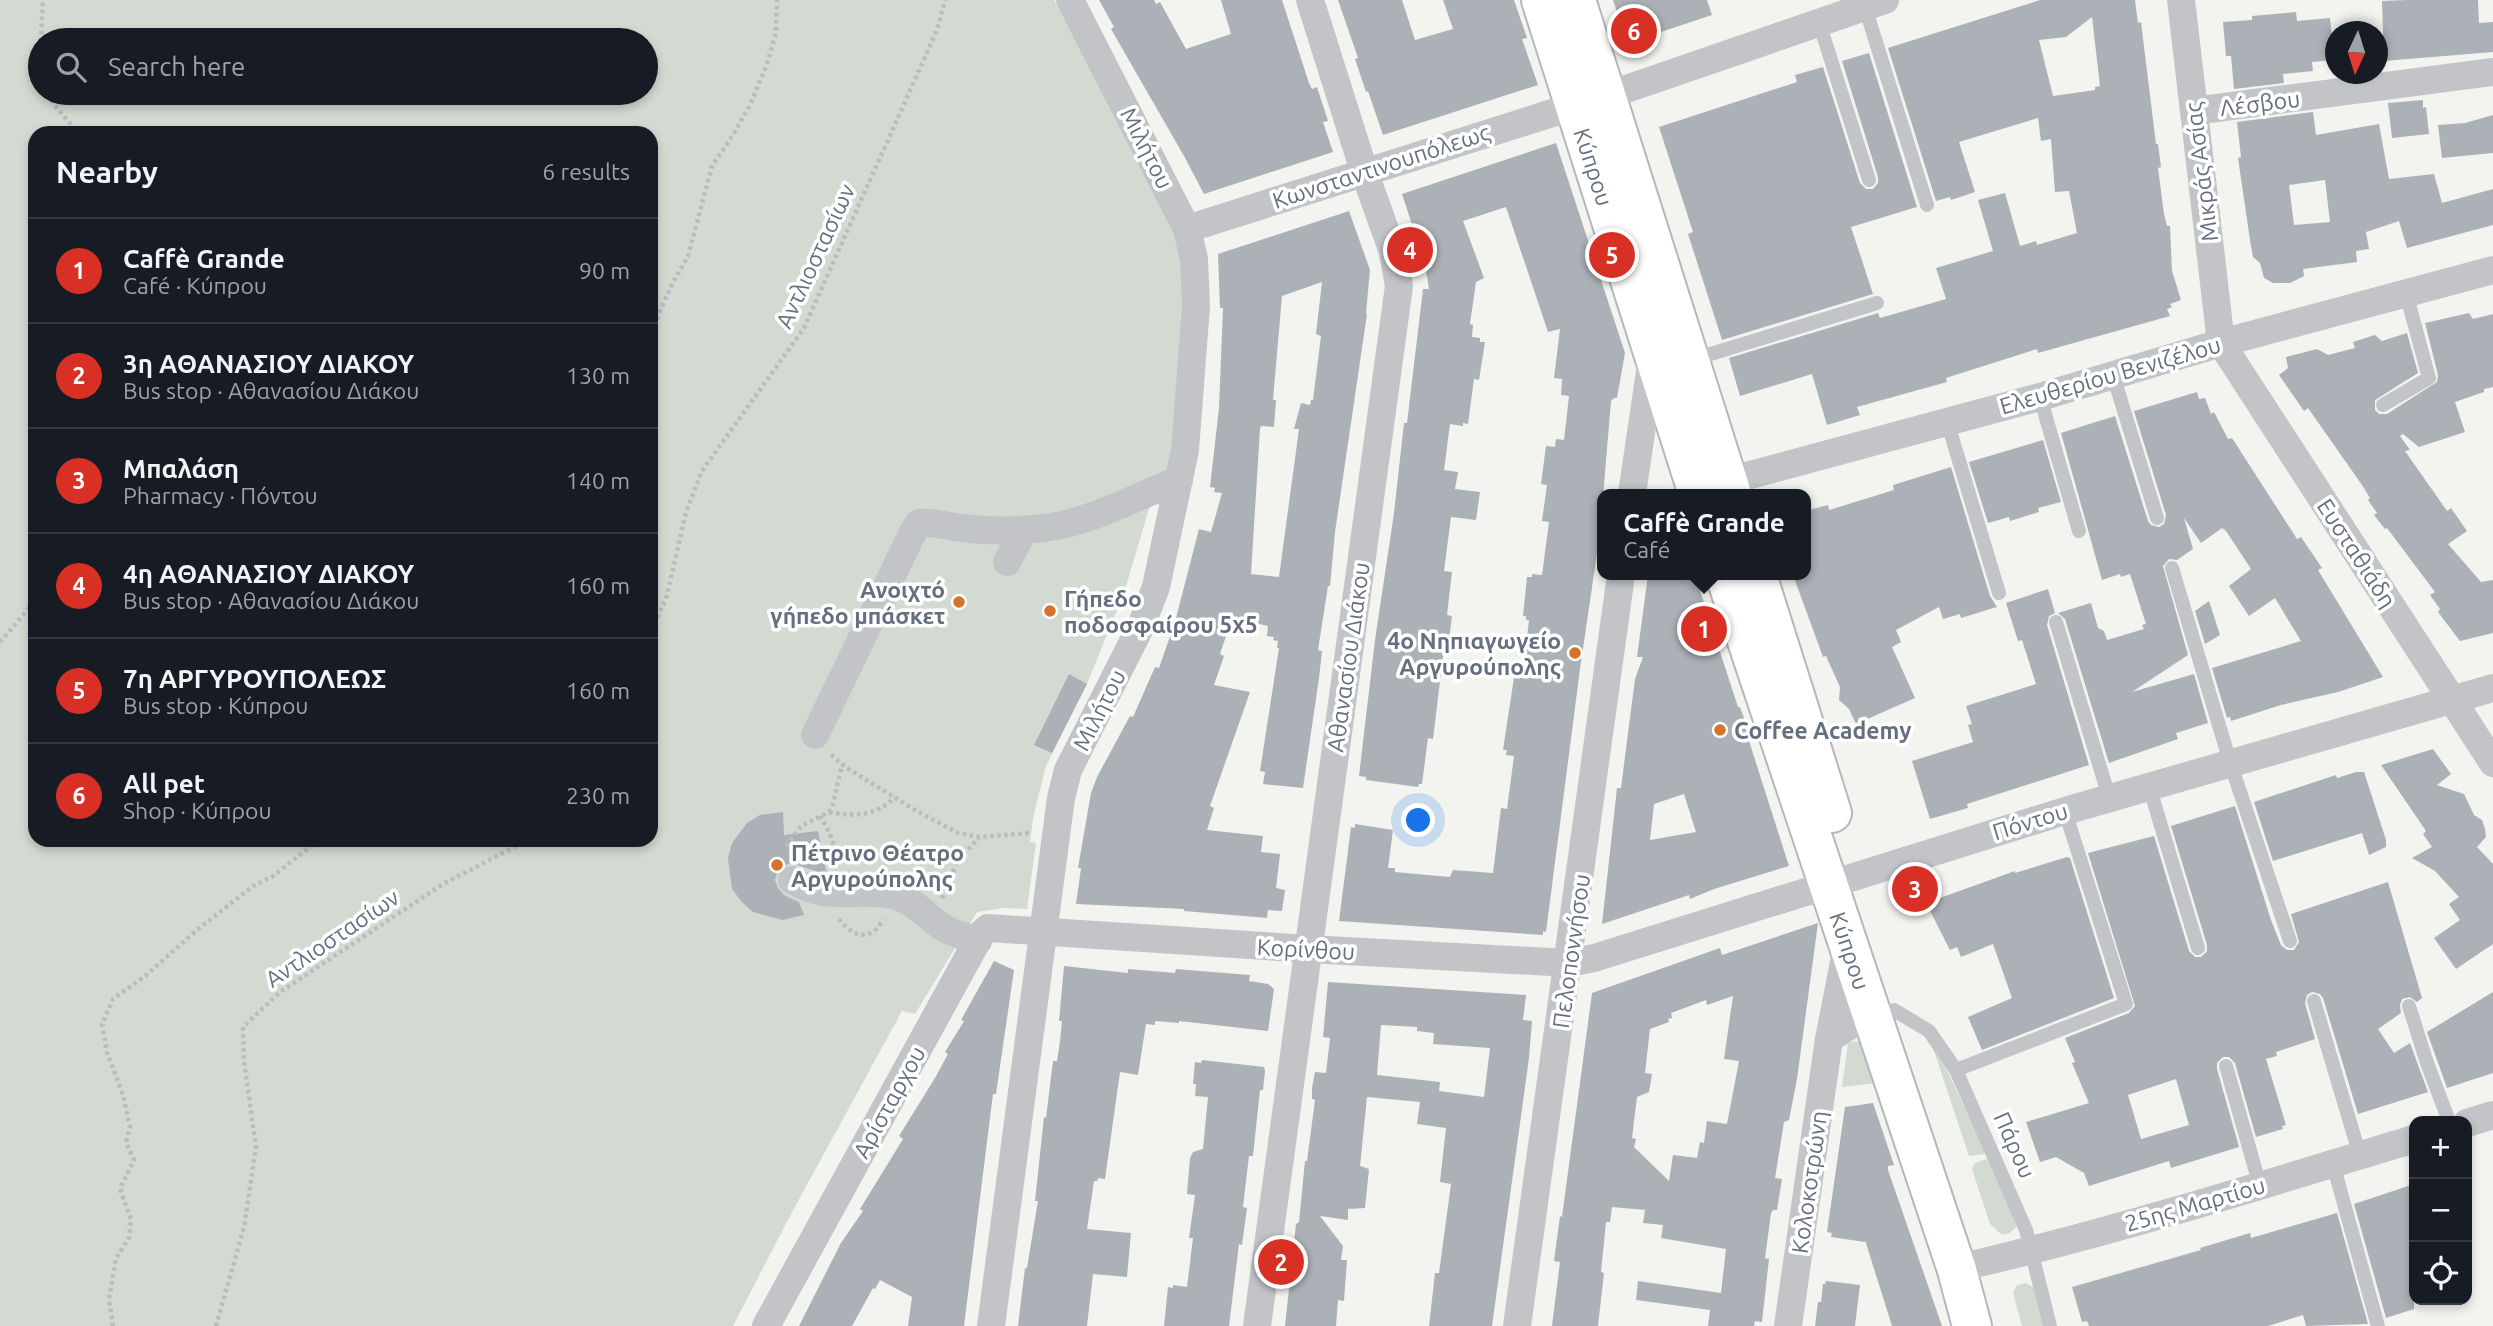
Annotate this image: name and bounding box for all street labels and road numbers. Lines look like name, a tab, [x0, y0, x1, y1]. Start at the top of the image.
street label: Λέσβου	[2219, 86, 2301, 120]
street label: Μικράς Ασίας	[2180, 101, 2223, 243]
street label: Μιλήτου	[1116, 103, 1178, 193]
street label: Κωνσταντινουπόλεως	[1269, 119, 1493, 214]
street label: Κύπρου	[1570, 125, 1618, 209]
street label: Αντλιοστασίων	[771, 180, 859, 332]
street label: Ελευθερίου Βενιζέλου	[1997, 331, 2224, 420]
street label: Ευσταθιάδη	[2313, 494, 2401, 612]
street label: Αθανασίου Διάκου	[1322, 561, 1374, 753]
street label: Μιλήτου	[1068, 665, 1130, 755]
street label: Πόντου	[1989, 798, 2071, 844]
street label: Πελοποννήσου	[1548, 872, 1594, 1030]
street label: Αντλιοστασίων	[260, 884, 404, 992]
street label: Κύπρου	[1826, 909, 1875, 993]
street label: Κορίνθου	[1256, 934, 1356, 964]
street label: Αρίσταρχου	[848, 1042, 930, 1162]
street label: Πάρου	[1989, 1108, 2041, 1182]
street label: Κολοκοτρώνη	[1787, 1109, 1831, 1255]
street label: 25ης Μαρτίου	[2122, 1172, 2268, 1237]

